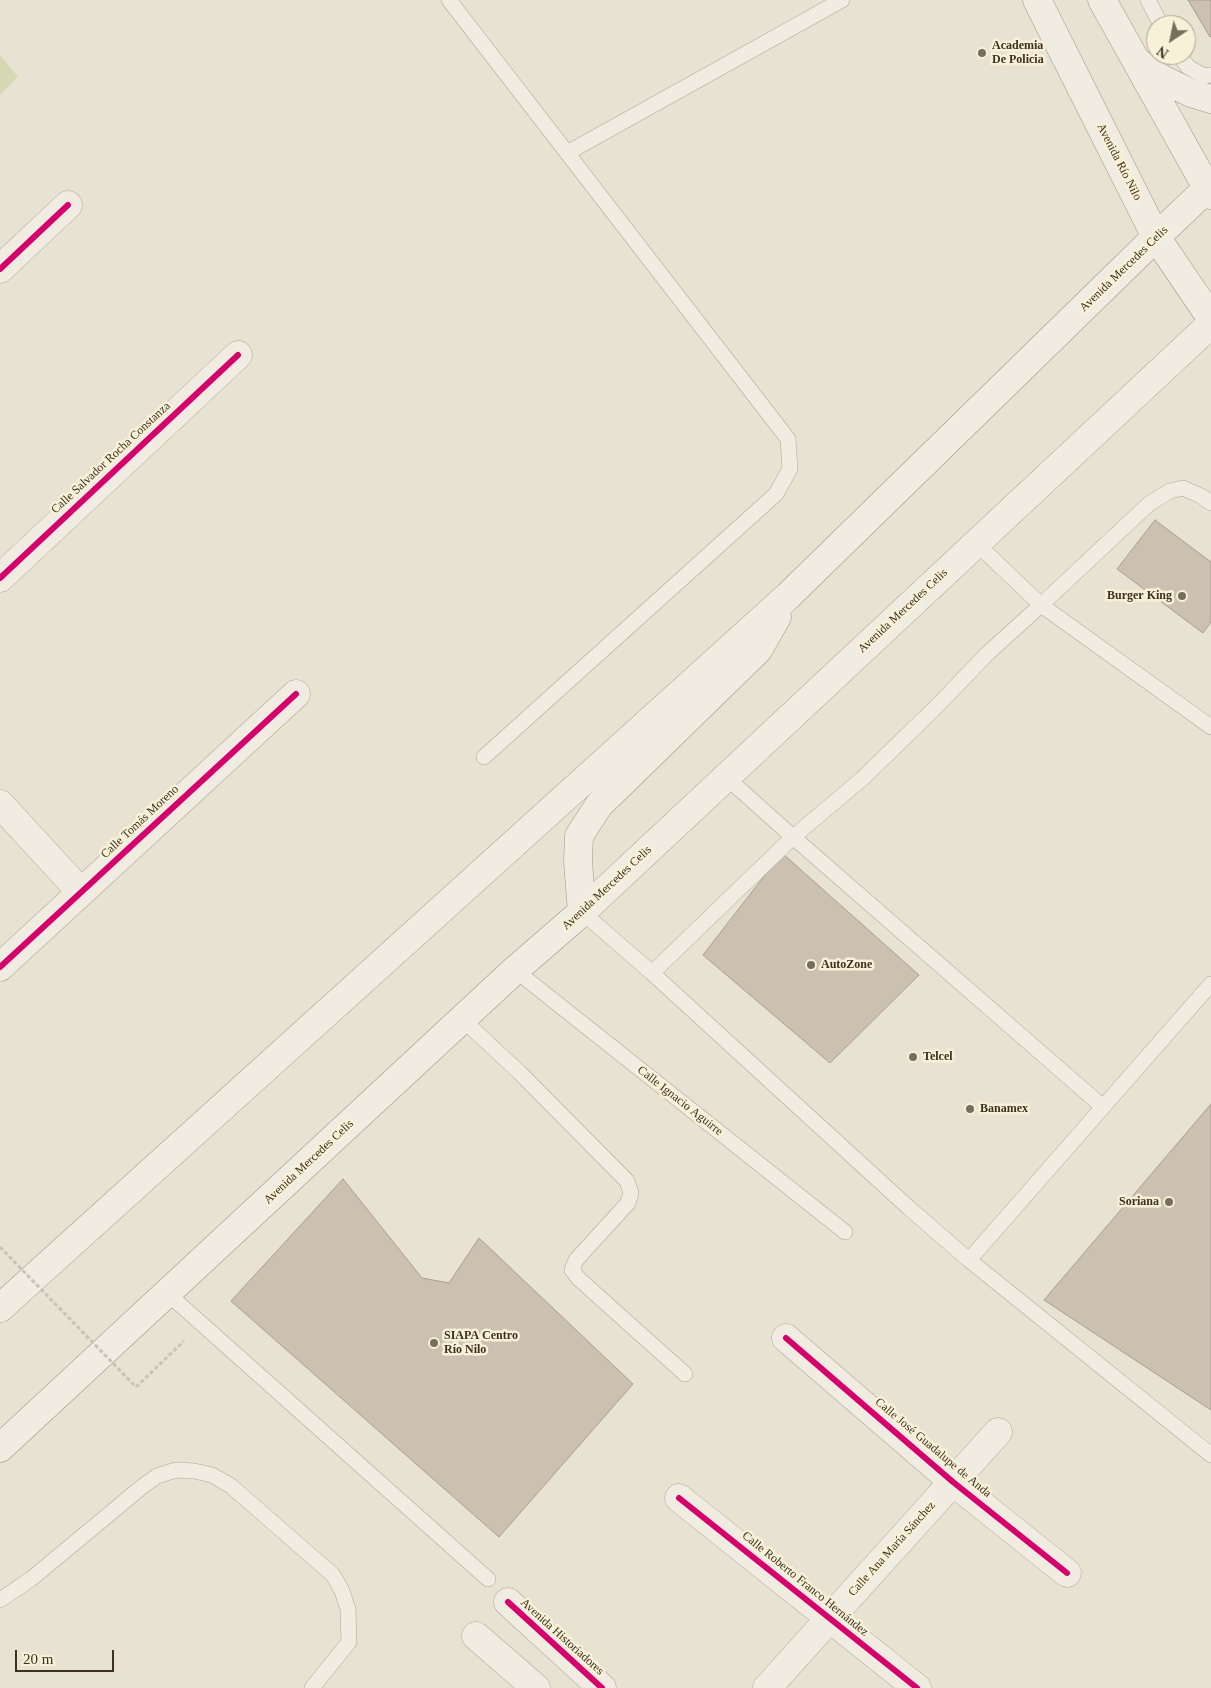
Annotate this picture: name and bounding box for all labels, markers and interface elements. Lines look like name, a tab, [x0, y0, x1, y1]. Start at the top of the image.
north arrow	[1146, 15, 1196, 65]
place label: Academia De Policia	[992, 39, 1044, 67]
text: N	[1155, 43, 1171, 61]
marker: Academia De Policia	[976, 47, 988, 59]
street label: Avenida Río Nilo	[1093, 121, 1145, 203]
street label: Avenida Mercedes Celis	[1077, 223, 1171, 315]
street label: Calle Salvador Rocha Constanza	[48, 399, 174, 517]
street label: Avenida Mercedes Celis	[855, 566, 951, 656]
place label: Burger King	[1107, 589, 1172, 603]
marker: Burger King	[1176, 590, 1188, 602]
street label: Calle Tomás Moreno	[98, 782, 182, 862]
street label: Avenida Mercedes Celis	[559, 843, 655, 933]
place label: AutoZone	[821, 958, 872, 972]
marker: AutoZone	[805, 959, 817, 971]
place label: Telcel	[923, 1050, 953, 1064]
marker: Telcel	[907, 1051, 919, 1063]
street label: Calle Ignacio Aguirre	[634, 1063, 726, 1139]
place label: Banamex	[980, 1102, 1028, 1116]
marker: Banamex	[964, 1103, 976, 1115]
street label: Avenida Mercedes Celis	[261, 1117, 357, 1207]
place label: Soriana	[1119, 1195, 1159, 1209]
marker: Soriana	[1163, 1196, 1175, 1208]
place label: SIAPA Centro Río Nilo	[444, 1329, 518, 1357]
marker: SIAPA Centro Río Nilo	[428, 1337, 440, 1349]
street label: Calle José Guadalupe de Anda	[872, 1395, 994, 1501]
street label: Calle Ana María Sánchez	[846, 1498, 938, 1600]
street label: Calle Roberto Franco Hernández	[739, 1529, 871, 1639]
street label: Avenida Historiadores	[517, 1596, 607, 1678]
scale bar	[18, 1640, 116, 1672]
text: 20 m	[23, 1651, 53, 1667]

